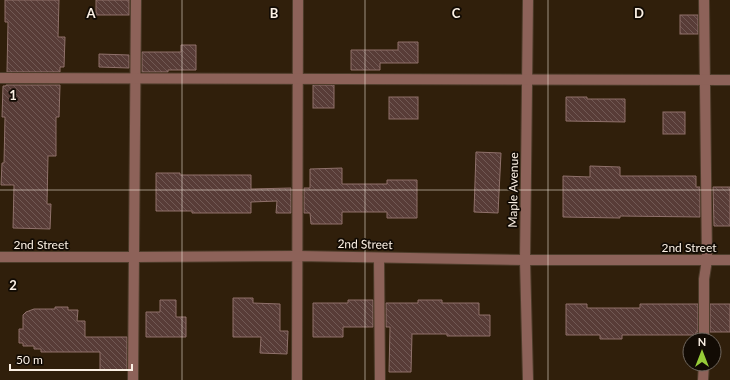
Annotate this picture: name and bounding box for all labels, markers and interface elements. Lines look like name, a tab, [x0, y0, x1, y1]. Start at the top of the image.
text: A	[85, 5, 96, 21]
text: B	[270, 5, 279, 21]
text: C	[452, 5, 461, 21]
text: D	[634, 5, 644, 21]
text: 1	[9, 87, 17, 103]
street label: Maple Avenue	[505, 152, 521, 228]
street label: 2nd Street	[337, 236, 393, 252]
street label: 2nd Street	[13, 237, 69, 252]
street label: 2nd Street	[661, 240, 717, 255]
text: 2	[9, 277, 17, 293]
north arrow	[682, 332, 722, 372]
text: N	[698, 335, 706, 348]
scale bar	[10, 346, 132, 372]
text: 50 m	[16, 352, 43, 367]

